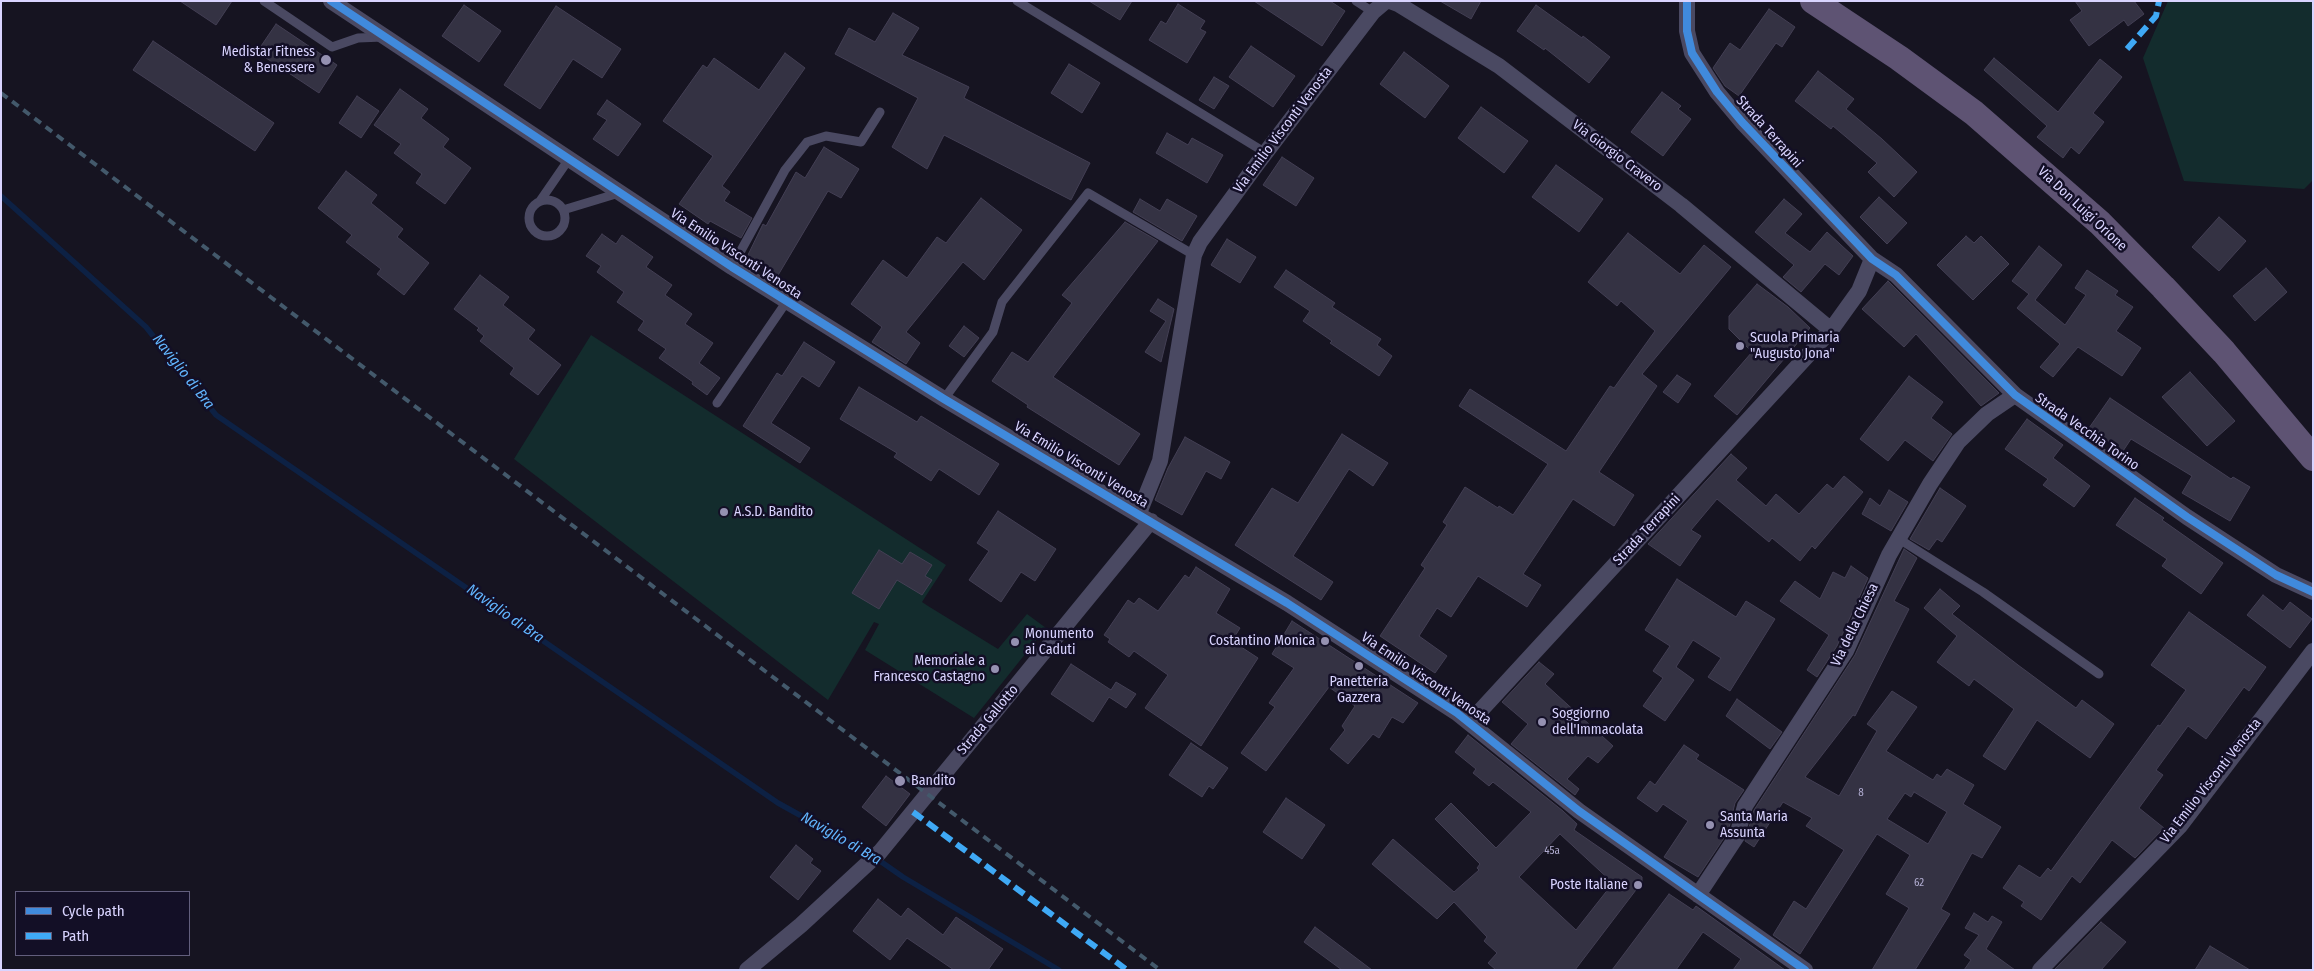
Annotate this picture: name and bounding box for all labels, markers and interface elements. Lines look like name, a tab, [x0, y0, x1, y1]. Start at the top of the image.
place label: Medistar Fitness & Benessere	[222, 44, 315, 76]
marker: Medistar Fitness & Benessere	[319, 53, 333, 67]
street label: Via Emilio Visconti Venosta	[1230, 64, 1336, 196]
street label: Strada Terrapini	[1732, 92, 1806, 172]
street label: Via Giorgio Cravero	[1569, 117, 1665, 195]
street label: Via Don Luigi Orione	[2034, 163, 2130, 255]
street label: Via Emilio Visconti Venosta	[667, 205, 805, 303]
place label: Scuola Primaria "Augusto Jona"	[1750, 330, 1840, 362]
water label: Naviglio di Bra	[148, 331, 218, 413]
marker: Scuola Primaria "Augusto Jona"	[1734, 340, 1746, 352]
street label: Strada Vecchia Torino	[2032, 390, 2142, 474]
street label: Via Emilio Visconti Venosta	[1011, 418, 1151, 512]
street label: Strada Terrapini	[1610, 491, 1684, 569]
place label: A.S.D. Bandito	[734, 504, 813, 520]
marker: A.S.D. Bandito	[718, 506, 730, 518]
water label: Naviglio di Bra	[463, 581, 547, 647]
street label: Via della Chiesa	[1828, 581, 1882, 669]
place label: Monumento ai Caduti	[1025, 626, 1094, 658]
street label: Via Emilio Visconti Venosta	[1358, 629, 1494, 729]
place label: Costantino Monica	[1209, 633, 1315, 649]
marker: Costantino Monica	[1319, 635, 1331, 647]
marker: Monumento ai Caduti	[1009, 636, 1021, 648]
place label: Memoriale a Francesco Castagno	[873, 653, 985, 686]
marker: Panetteria Gazzera	[1353, 660, 1365, 672]
marker: Memoriale a Francesco Castagno	[989, 663, 1001, 675]
place label: Panetteria Gazzera	[1330, 674, 1388, 706]
street label: Strada Gallotto	[954, 682, 1022, 758]
place label: Soggiorno dell'Immacolata	[1552, 706, 1643, 739]
street label: Via Emilio Visconti Venosta	[2157, 715, 2265, 847]
marker: Soggiorno dell'Immacolata	[1536, 716, 1548, 728]
place label: Bandito	[911, 773, 956, 789]
marker: Bandito	[893, 774, 907, 788]
house number: 8	[1858, 786, 1864, 800]
water label: Naviglio di Bra	[797, 809, 885, 869]
place label: Santa Maria Assunta	[1720, 809, 1788, 842]
marker: Santa Maria Assunta	[1704, 819, 1716, 831]
house number: 45a	[1544, 844, 1560, 858]
house number: 62	[1914, 876, 1924, 890]
place label: Poste Italiane	[1550, 877, 1628, 893]
marker: Poste Italiane	[1632, 879, 1644, 891]
legend	[15, 891, 190, 956]
text: Cycle path	[62, 902, 125, 920]
text: Path	[62, 927, 89, 945]

